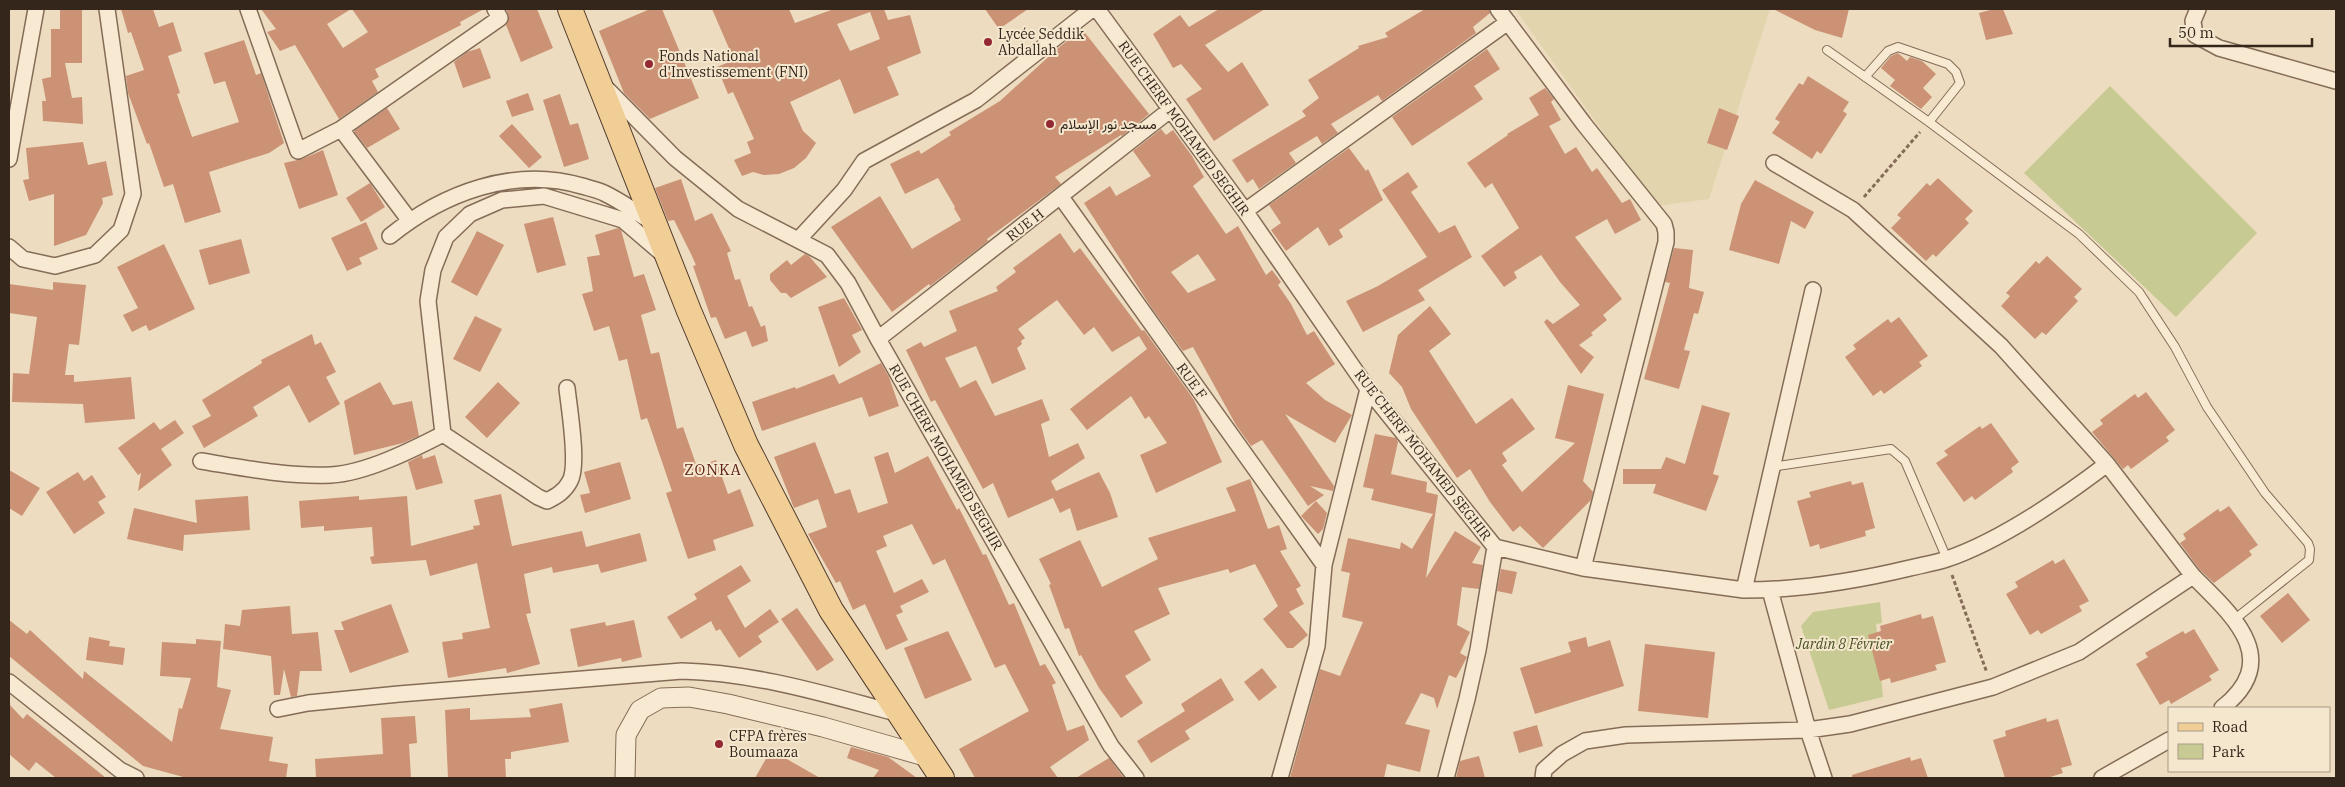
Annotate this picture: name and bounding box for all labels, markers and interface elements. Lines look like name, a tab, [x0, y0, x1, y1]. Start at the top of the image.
scale bar	[2170, 15, 2312, 47]
text: 50 m	[2178, 23, 2214, 42]
place label: Lycée Seddik Abdallah	[998, 25, 1085, 59]
marker: Lycée Seddik Abdallah	[982, 36, 994, 48]
street label: RUE CHERF MOHAMED SEGHIR	[1114, 37, 1254, 220]
place label: Fonds National d'Investissement (FNI)	[659, 47, 808, 81]
marker: Fonds National d'Investissement (FNI)	[643, 58, 655, 70]
place label: مسجد نور الإسلام	[1060, 115, 1157, 134]
marker: مسجد نور الإسلام	[1044, 118, 1056, 130]
street label: RUE H	[1003, 205, 1047, 245]
street label: RUE F	[1173, 359, 1211, 403]
street label: RUE CHERF MOHAMED SEGHIR	[885, 361, 1007, 554]
street label: RUE CHERF MOHAMED SEGHIR	[1351, 366, 1496, 545]
district label: ZONKA	[684, 460, 742, 479]
park label: Jardin 8 Février	[1795, 635, 1893, 653]
legend	[2168, 707, 2330, 772]
text: Road	[2212, 717, 2248, 736]
place label: CFPA frères Boumaaza	[729, 727, 807, 761]
marker: CFPA frères Boumaaza	[713, 738, 725, 750]
text: Park	[2212, 742, 2245, 761]

